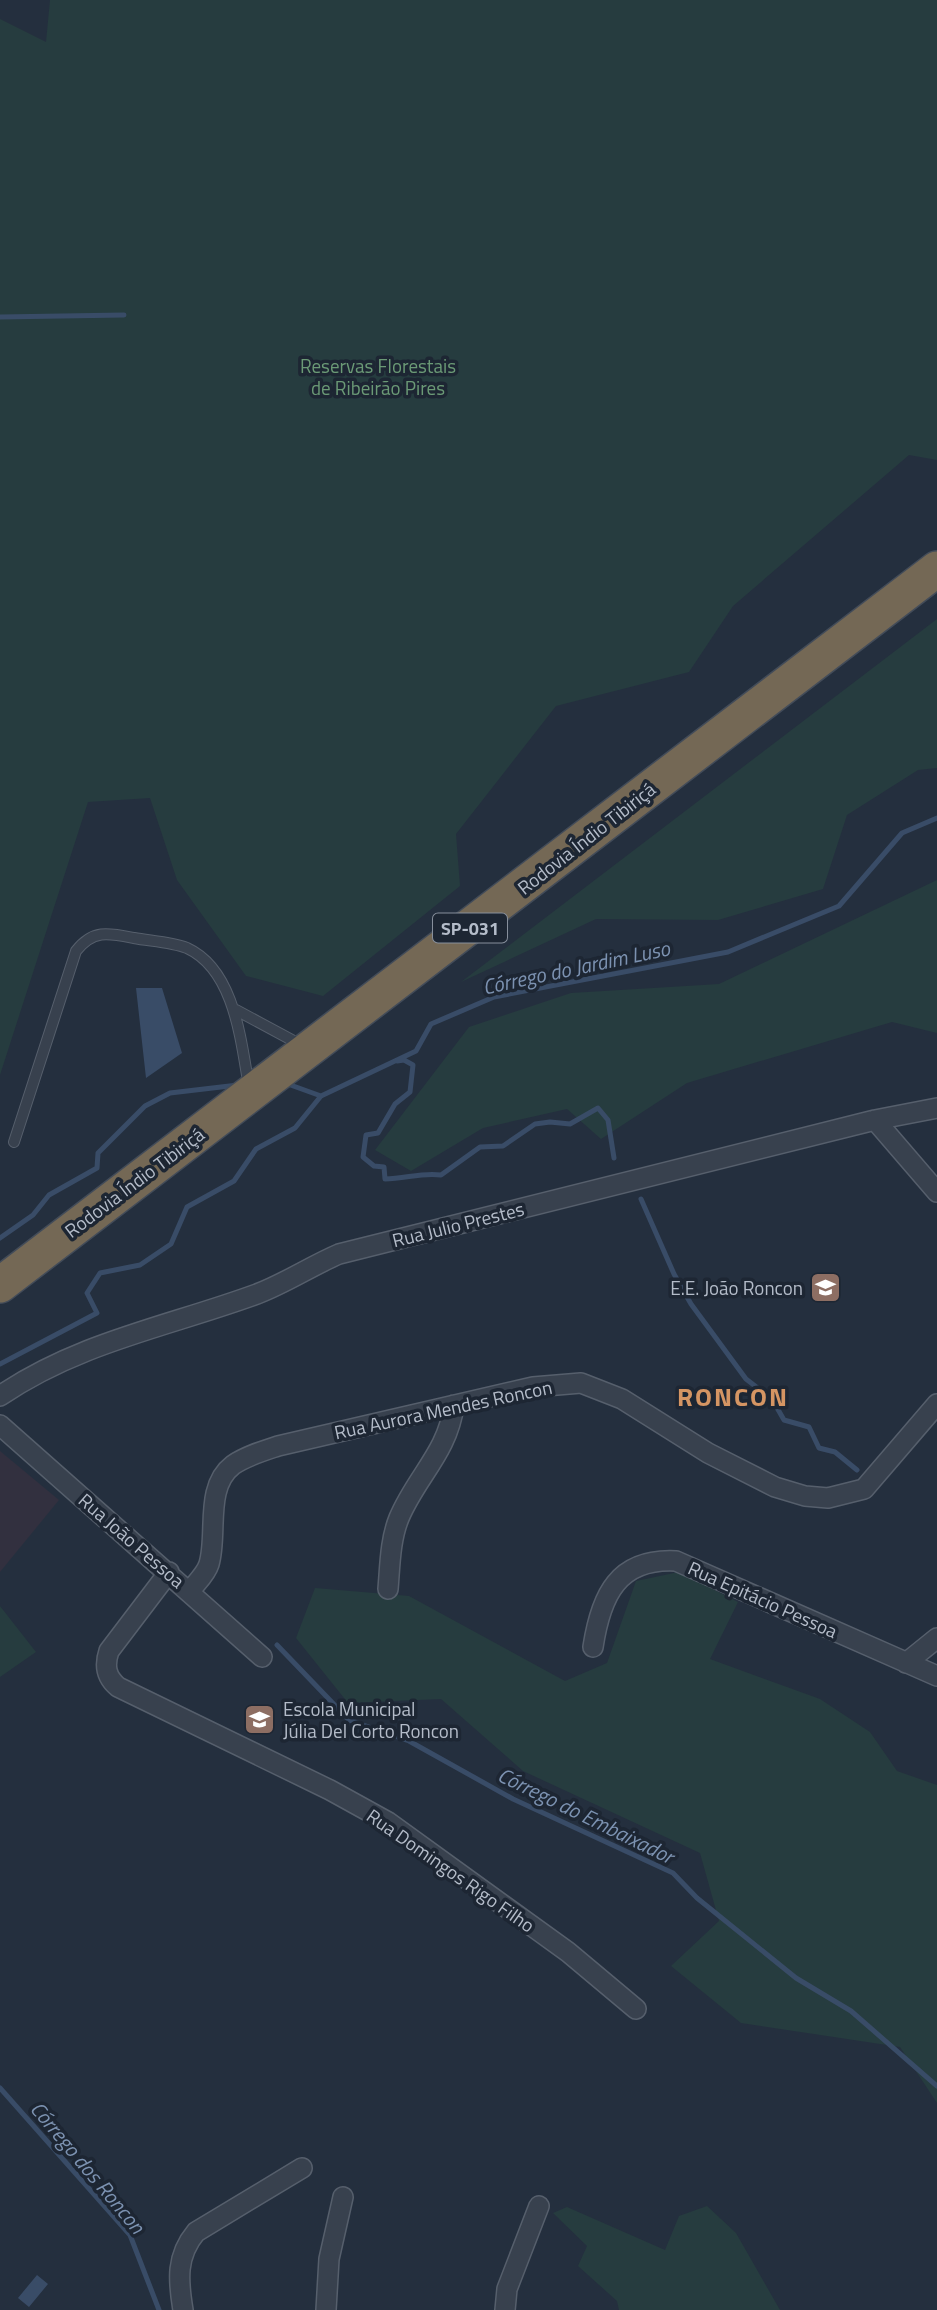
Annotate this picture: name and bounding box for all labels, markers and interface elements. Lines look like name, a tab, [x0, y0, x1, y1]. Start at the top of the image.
park label: Reservas Florestais de Ribeirão Pires	[300, 351, 456, 402]
street label: Rodovia Índio Tibiriçá	[511, 774, 662, 901]
road number: SP-031	[433, 914, 507, 943]
water label: Córrego do Jardim Luso	[479, 931, 673, 1002]
street label: Rodovia Índio Tibiriçá	[58, 1119, 210, 1244]
street label: Rua Julio Prestes	[389, 1194, 527, 1254]
school or university icon: E.E. João Roncon	[809, 1270, 843, 1304]
place label: E.E. João Roncon	[670, 1273, 803, 1302]
street label: Rua Aurora Mendes Roncon	[331, 1372, 555, 1446]
district label: RONCON	[677, 1377, 789, 1416]
street label: Rua João Pessoa	[72, 1486, 192, 1595]
street label: Rua Epitácio Pessoa	[684, 1553, 843, 1645]
place label: Escola Municipal Júlia Del Corto Roncon	[283, 1694, 459, 1745]
school or university icon: Escola Municipal Júlia Del Corto Roncon	[243, 1702, 277, 1736]
water label: Córrego do Embaixador	[492, 1758, 682, 1873]
street label: Rua Domingos Rigo Filho	[361, 1801, 541, 1939]
water label: Córrego dos Roncon	[23, 2094, 153, 2241]

